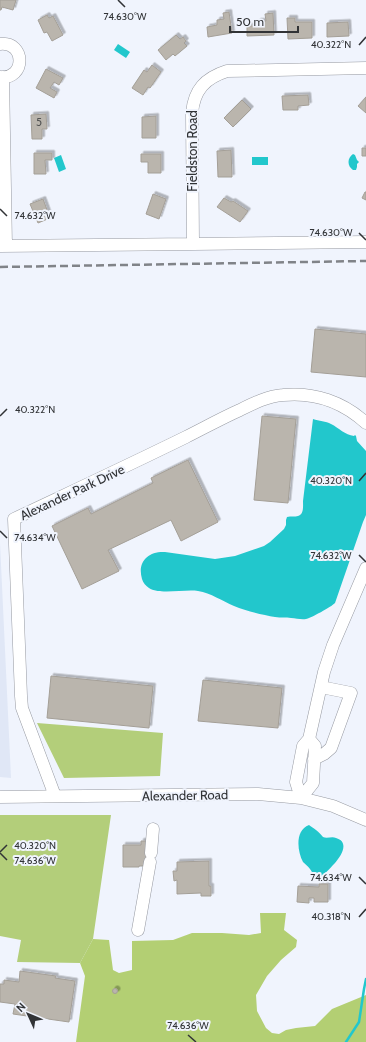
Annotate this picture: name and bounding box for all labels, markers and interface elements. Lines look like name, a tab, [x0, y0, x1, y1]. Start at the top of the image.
scale bar	[230, 8, 298, 34]
text: 74.630°W	[104, 10, 147, 23]
text: 50 m	[236, 14, 264, 29]
text: 40.322°N	[311, 38, 351, 51]
street label: Fieldston Road	[184, 110, 200, 192]
house number: 5	[36, 115, 42, 129]
text: 74.632°W	[14, 209, 56, 222]
text: 74.630°W	[310, 226, 353, 239]
text: 40.322°N	[15, 403, 55, 416]
street label: Alexander Park Drive	[17, 461, 127, 523]
text: 40.320°N	[310, 474, 352, 487]
text: 74.634°W	[14, 531, 56, 544]
text: 74.632°W	[310, 549, 352, 562]
street label: Alexander Road	[142, 786, 228, 804]
text: 40.320°N	[14, 839, 56, 852]
text: 74.636°W	[14, 854, 56, 867]
text: 74.634°W	[310, 871, 352, 884]
text: 40.318°N	[311, 910, 351, 923]
north arrow	[8, 994, 48, 1034]
text: N	[13, 999, 29, 1015]
text: 74.636°W	[167, 1019, 209, 1032]

